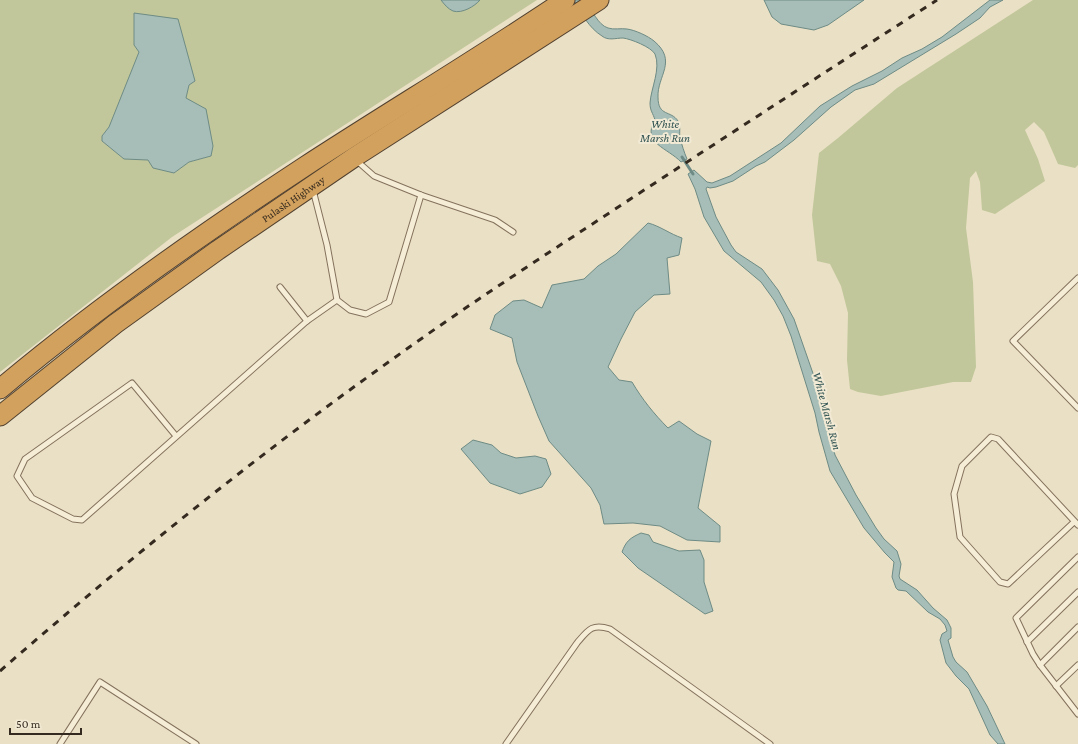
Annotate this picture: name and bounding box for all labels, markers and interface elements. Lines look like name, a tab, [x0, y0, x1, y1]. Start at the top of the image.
water label: White Marsh Run	[639, 117, 690, 145]
street label: Pulaski Highway	[259, 173, 328, 224]
water label: White Marsh Run	[810, 370, 844, 452]
scale bar	[10, 710, 81, 736]
text: 50 m	[16, 717, 41, 731]

